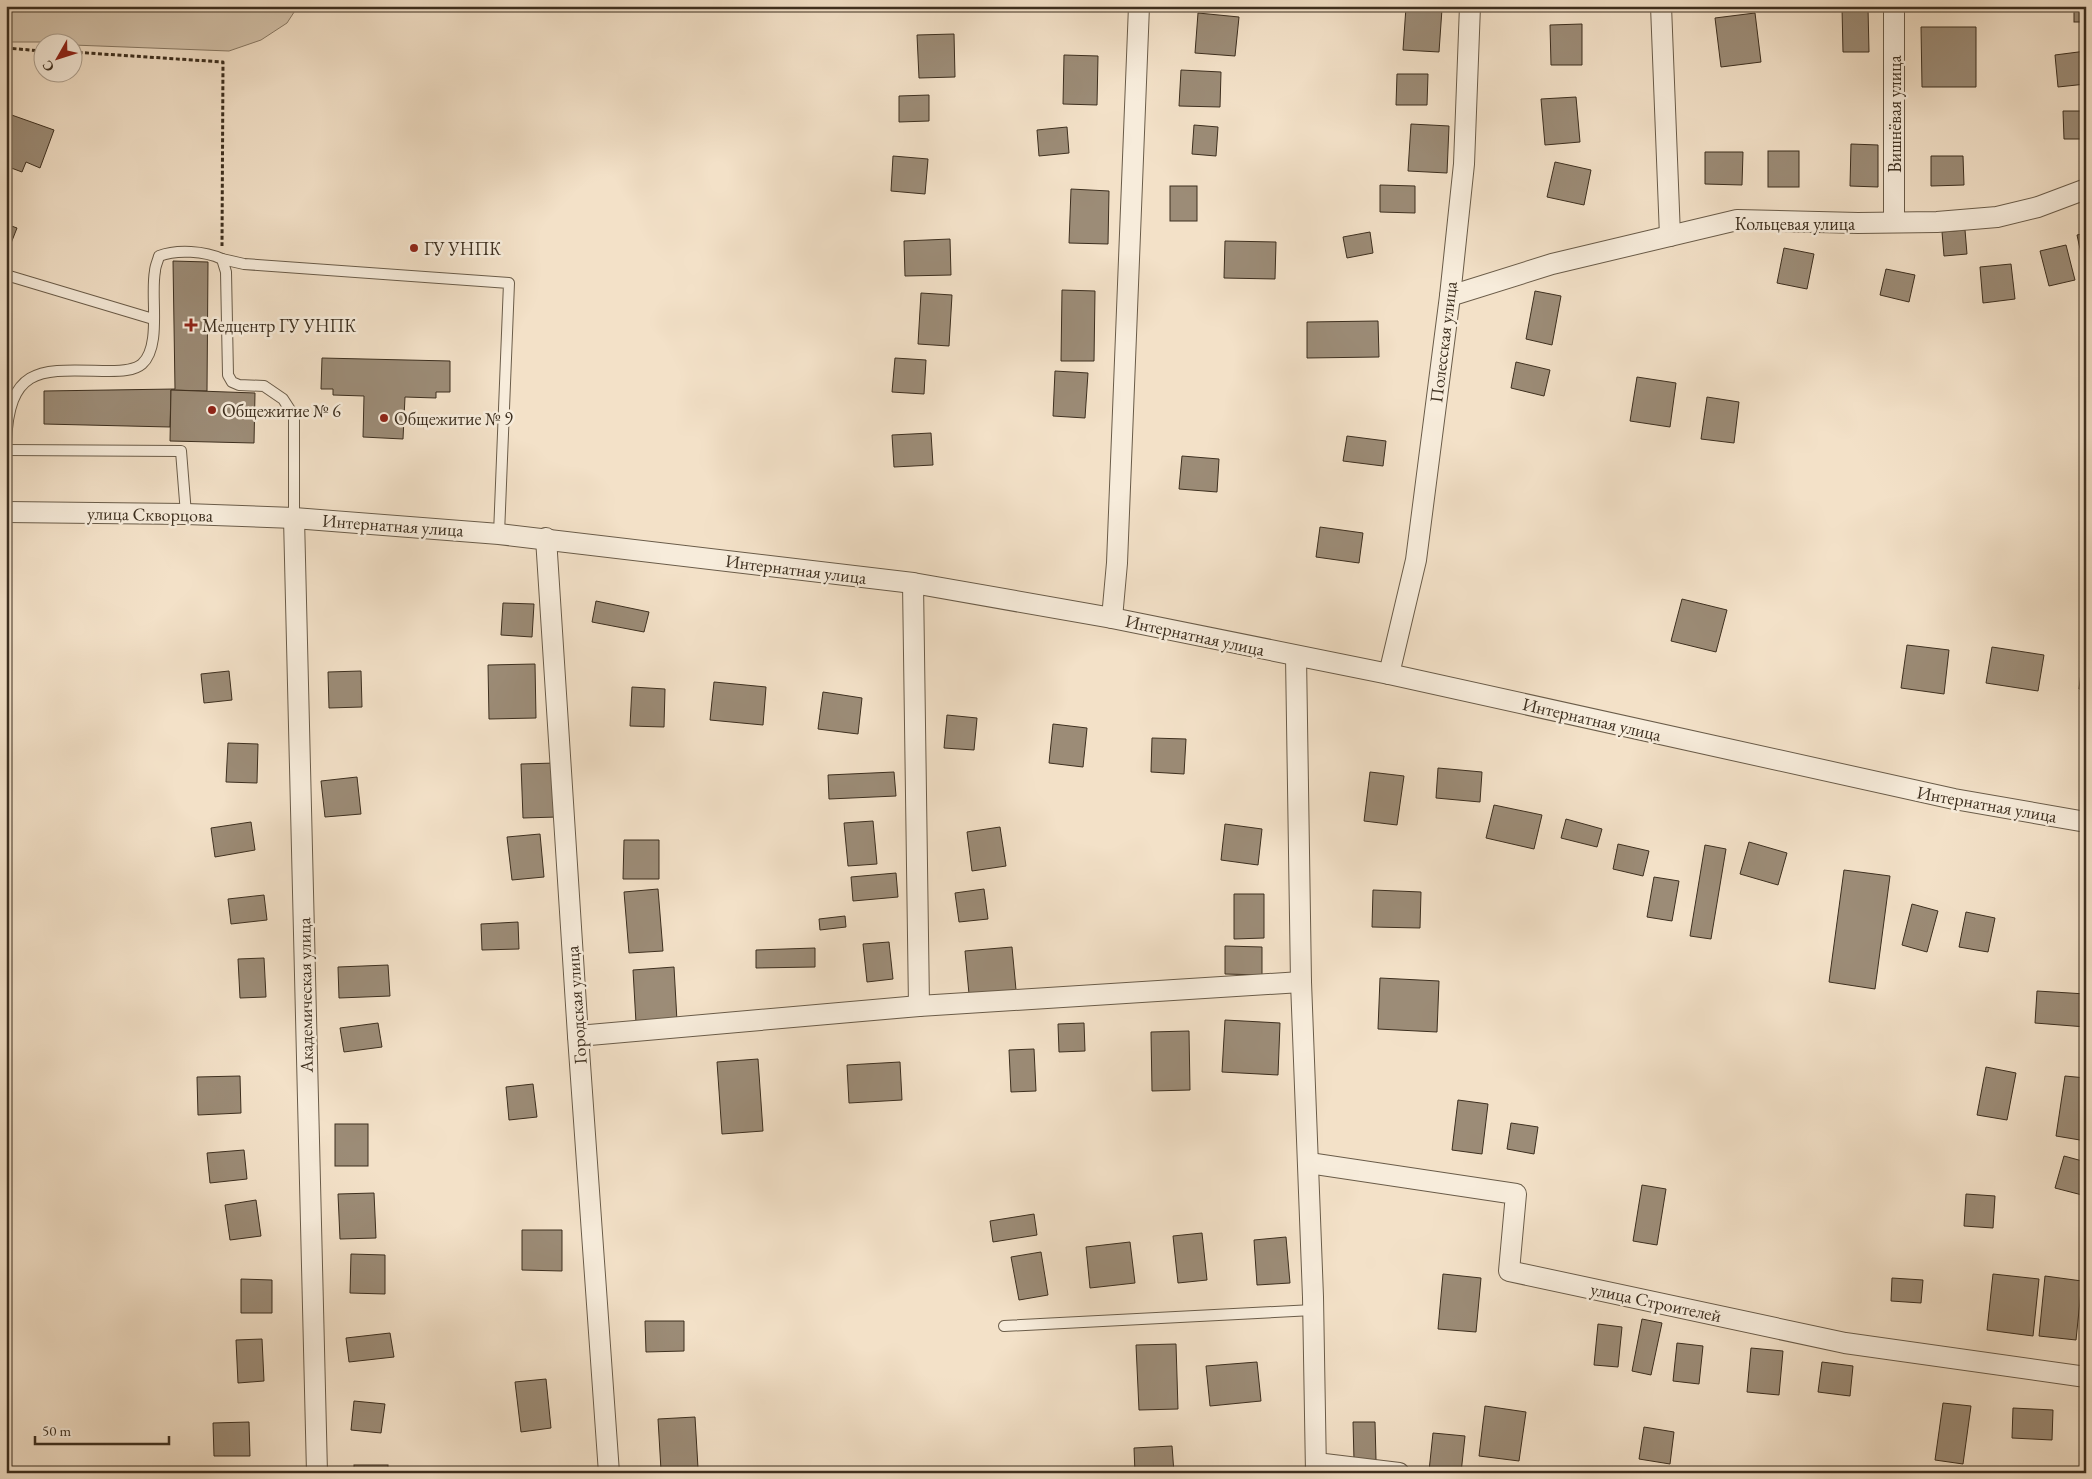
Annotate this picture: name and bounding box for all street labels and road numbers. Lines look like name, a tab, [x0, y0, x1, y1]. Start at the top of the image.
street label: Вишнёвая улица	[1883, 54, 1906, 173]
street label: Кольцевая улица	[1735, 212, 1856, 235]
street label: Полесская улица	[1424, 279, 1462, 404]
street label: улица Скворцова	[87, 501, 214, 527]
street label: Интернатная улица	[321, 509, 465, 541]
street label: Интернатная улица	[724, 549, 869, 589]
street label: Интернатная улица	[1123, 609, 1268, 661]
street label: Интернатная улица	[1520, 692, 1664, 746]
street label: Интернатная улица	[1915, 780, 2060, 828]
street label: Академическая улица	[292, 916, 318, 1074]
street label: Городская улица	[560, 944, 592, 1065]
street label: улица Строителей	[1588, 1277, 1724, 1327]

